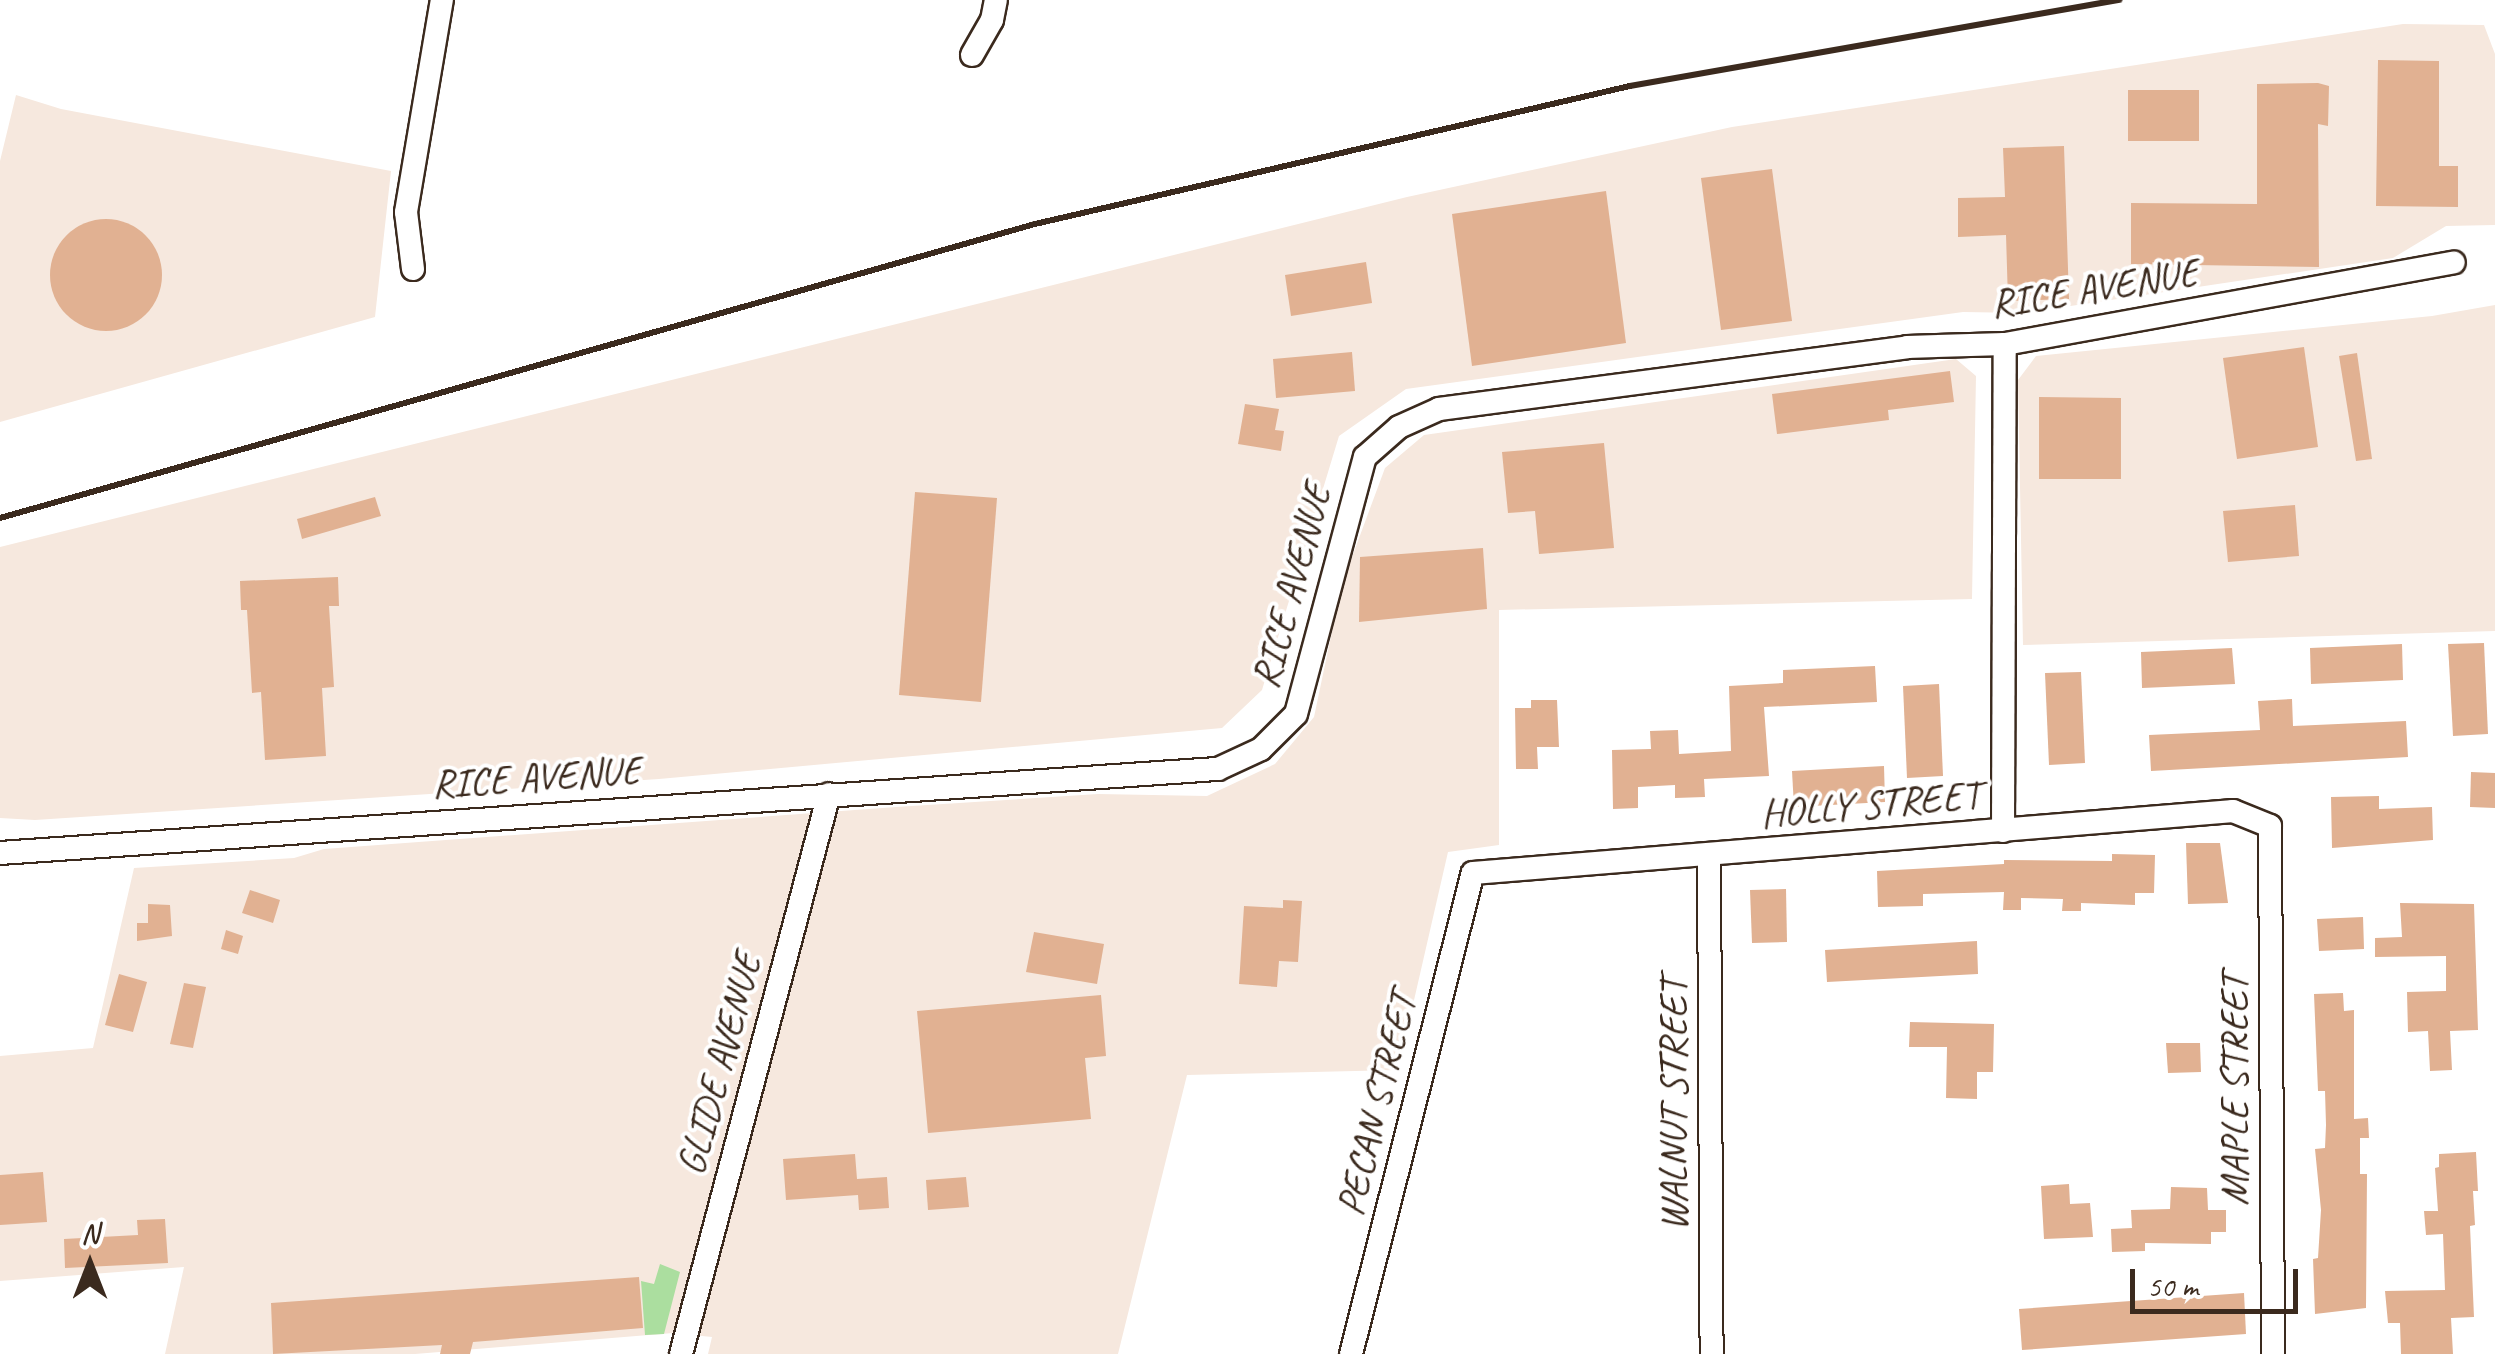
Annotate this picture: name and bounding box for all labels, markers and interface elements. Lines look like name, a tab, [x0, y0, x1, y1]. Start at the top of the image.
street label: RICE AVENUE	[1987, 248, 2201, 328]
street label: RICE AVENUE	[1241, 479, 1341, 693]
street label: RICE AVENUE	[430, 746, 642, 808]
street label: HOLLY STREET	[1759, 771, 1981, 837]
street label: GLIDE AVENUE	[666, 947, 772, 1181]
street label: MAPLE STREET	[2210, 974, 2258, 1206]
street label: WALNUT STREET	[1649, 979, 1697, 1231]
street label: PECAN STREET	[1325, 988, 1427, 1220]
north arrow	[40, 1214, 140, 1314]
text: N	[81, 1216, 99, 1251]
scale bar	[2135, 1249, 2302, 1311]
text: 50 m	[2147, 1267, 2198, 1305]

